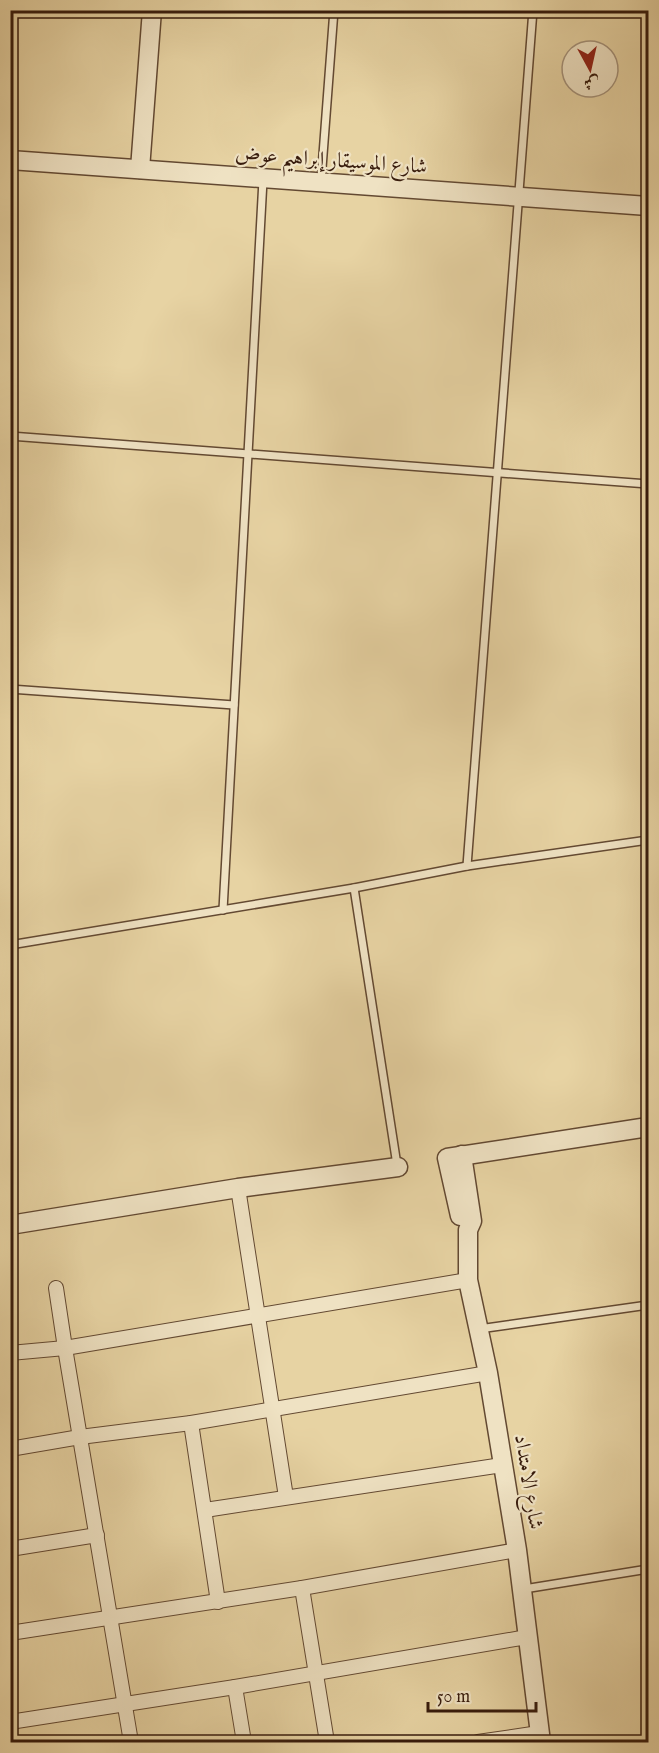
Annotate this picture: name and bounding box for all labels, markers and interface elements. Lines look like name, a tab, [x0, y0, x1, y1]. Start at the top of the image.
north arrow	[560, 39, 620, 99]
text: ش	[583, 71, 601, 93]
street label: شارع الموسيقار إبراهيم عوض	[234, 141, 428, 187]
street label: شارع الامتداد	[504, 1432, 549, 1532]
scale bar	[428, 1675, 536, 1713]
text: 50 m	[437, 1686, 470, 1709]

